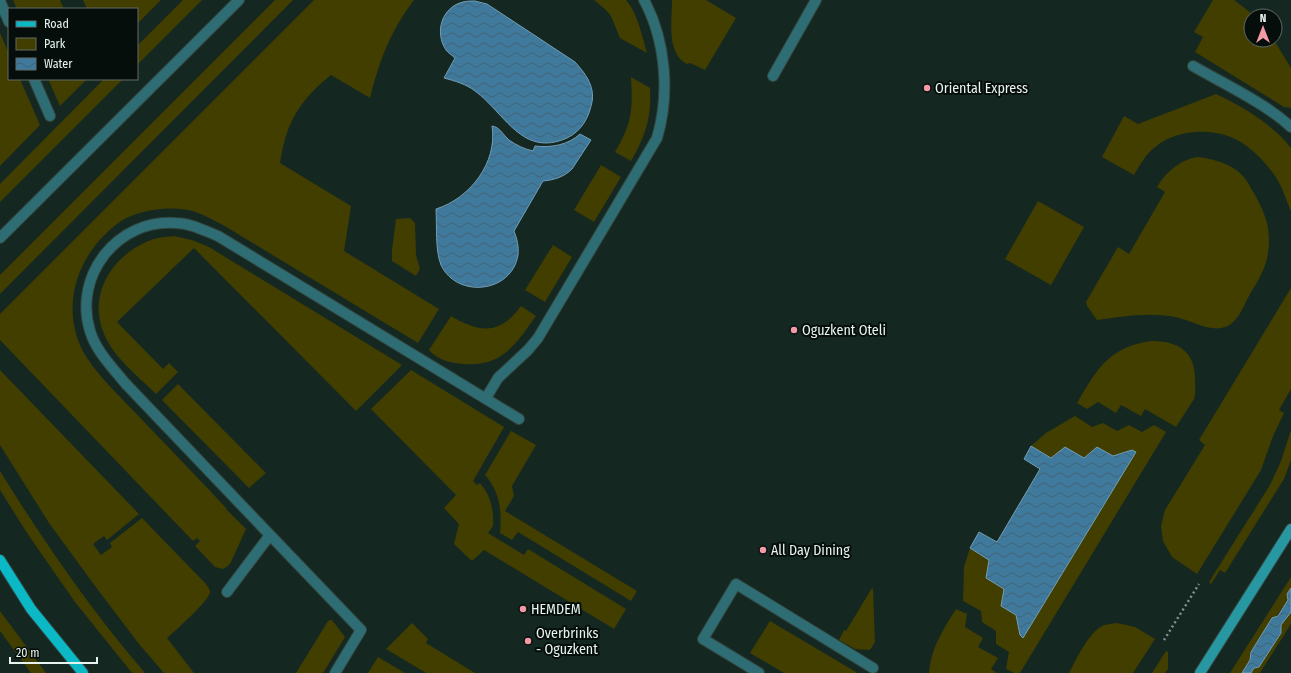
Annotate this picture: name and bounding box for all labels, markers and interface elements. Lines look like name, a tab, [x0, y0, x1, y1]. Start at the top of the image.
legend	[8, 8, 138, 80]
north arrow	[1243, 8, 1283, 48]
text: N	[1260, 12, 1266, 25]
text: Road	[44, 17, 69, 31]
text: Park	[44, 37, 66, 51]
text: Water	[44, 57, 73, 71]
place label: Oriental Express	[935, 80, 1028, 97]
marker: Oriental Express	[922, 83, 932, 93]
place label: Oguzkent Oteli	[802, 322, 886, 339]
marker: Oguzkent Oteli	[789, 325, 799, 335]
place label: All Day Dining	[771, 542, 850, 559]
marker: All Day Dining	[758, 545, 768, 555]
place label: HEMDEM	[531, 601, 581, 618]
marker: HEMDEM	[518, 604, 528, 614]
place label: Overbrinks - Oguzkent	[536, 625, 598, 658]
marker: Overbrinks - Oguzkent	[523, 636, 533, 646]
scale bar	[10, 639, 97, 665]
text: 20 m	[16, 646, 40, 660]

